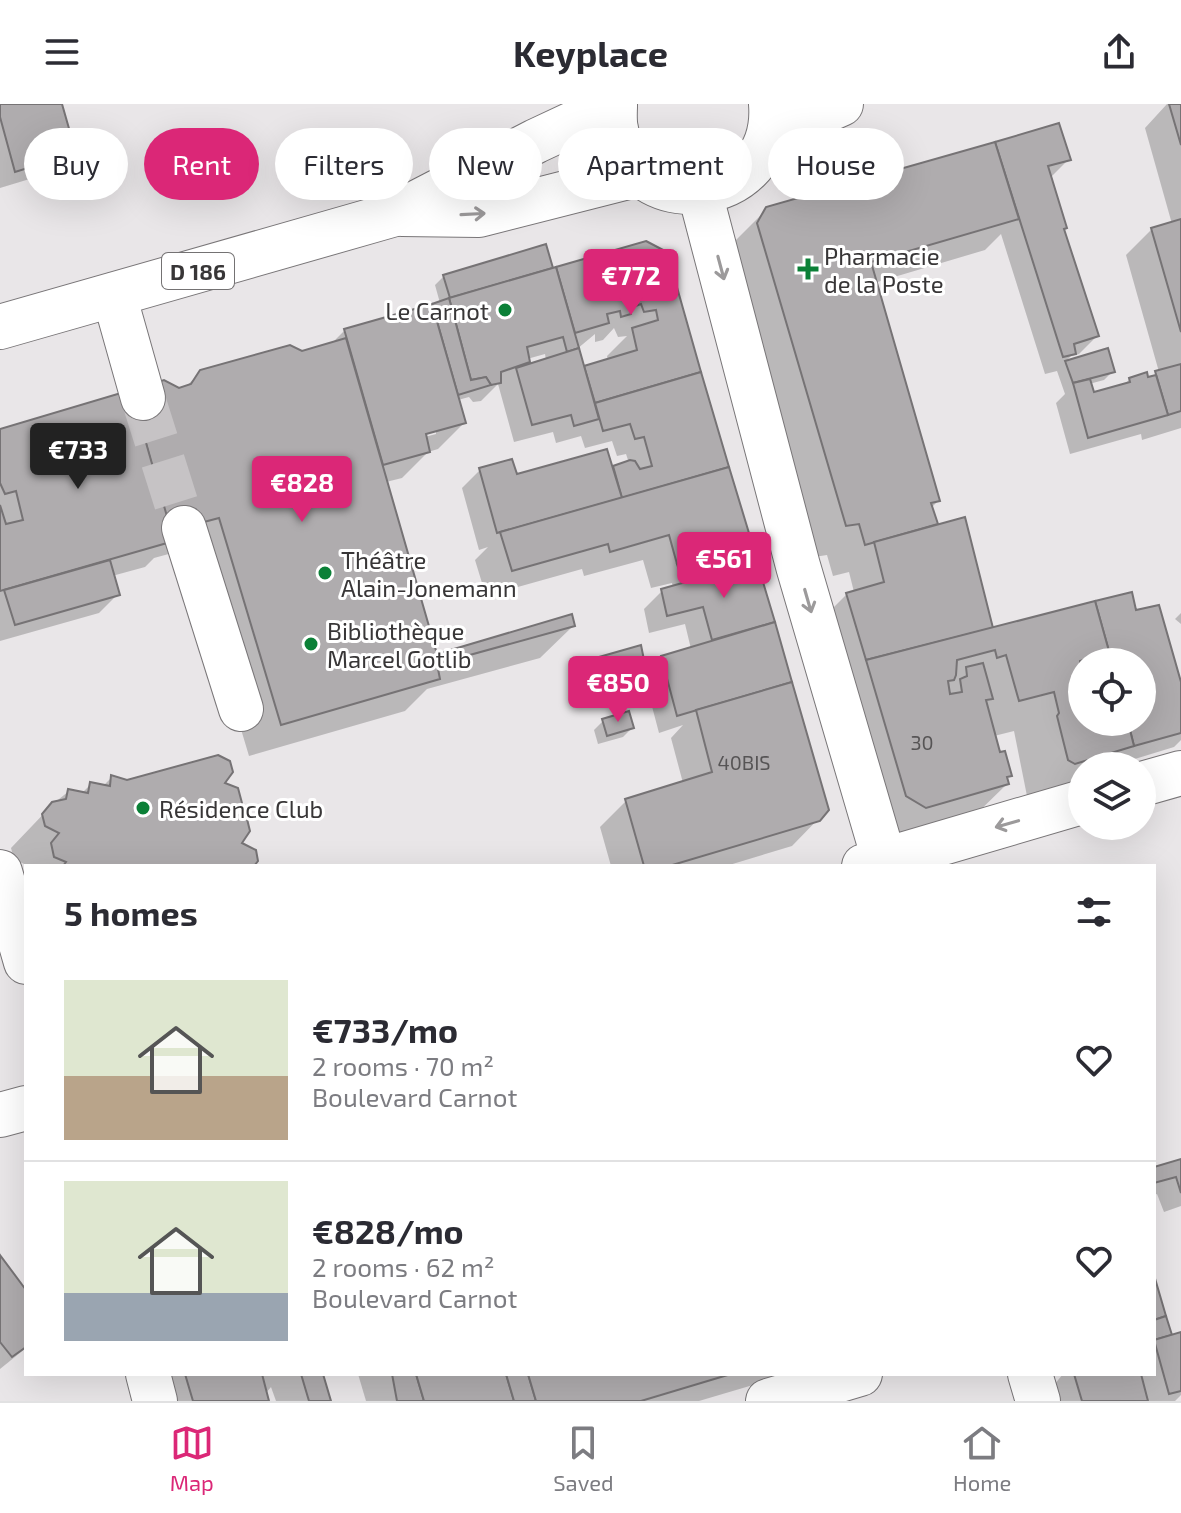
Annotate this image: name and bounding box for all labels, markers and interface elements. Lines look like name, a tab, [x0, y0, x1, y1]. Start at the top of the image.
icon: menu	[40, 30, 84, 74]
icon: share	[1097, 30, 1141, 74]
text: Keyplace	[513, 31, 668, 74]
chip: Buy	[24, 128, 128, 200]
chip: Rent	[144, 128, 259, 200]
chip: Filters	[275, 128, 413, 200]
chip: New	[429, 128, 542, 200]
chip: Apartment	[558, 128, 752, 200]
chip: House	[768, 128, 904, 200]
one-way arrow	[459, 206, 486, 221]
place label: Pharmacie de la Poste	[824, 241, 944, 298]
pin: €772	[584, 249, 678, 317]
road number: D 186	[162, 253, 234, 289]
one-way arrow	[714, 255, 729, 281]
text: €772	[601, 259, 661, 290]
marker: Pharmacie de la Poste	[799, 260, 817, 278]
place label: Le Carnot	[385, 296, 489, 325]
marker: Le Carnot	[496, 301, 514, 319]
pin: €733	[31, 423, 125, 491]
text: €733	[48, 433, 108, 464]
pin: €828	[255, 456, 349, 524]
text: €828	[270, 466, 334, 497]
pin: €561	[677, 532, 771, 600]
text: €561	[695, 542, 753, 573]
place label: Théâtre Alain-Jonemann	[341, 545, 517, 602]
marker: Théâtre Alain-Jonemann	[316, 564, 334, 582]
one-way arrow	[802, 587, 817, 613]
place label: Bibliothèque Marcel Gotlib	[327, 616, 471, 673]
marker: Bibliothèque Marcel Gotlib	[302, 635, 320, 653]
map controls	[1068, 648, 1156, 840]
button: locate	[1068, 648, 1156, 736]
pin: €850	[571, 656, 665, 724]
text: €850	[586, 666, 650, 697]
house number: 30	[910, 730, 934, 754]
house number: 40BIS	[717, 750, 771, 774]
button: layers	[1068, 752, 1156, 840]
place label: Résidence Club	[159, 794, 323, 823]
marker: Résidence Club	[134, 799, 152, 817]
one-way arrow	[995, 817, 1021, 832]
icon: filters	[1072, 890, 1116, 934]
text: 5 homes	[64, 892, 198, 933]
text: €733/mo	[312, 1009, 458, 1050]
icon: home	[128, 1012, 224, 1108]
icon: heart	[1072, 1038, 1116, 1082]
text: 2 rooms · 70 m²	[312, 1050, 494, 1081]
text: Boulevard Carnot	[312, 1081, 517, 1112]
text: €828/mo	[312, 1210, 464, 1251]
icon: home	[128, 1213, 224, 1309]
icon: heart	[1072, 1239, 1116, 1283]
text: 2 rooms · 62 m²	[312, 1251, 495, 1282]
text: Boulevard Carnot	[312, 1282, 517, 1313]
tab: Map	[170, 1421, 214, 1495]
tab: Saved	[553, 1421, 614, 1495]
tab: Home	[953, 1421, 1011, 1495]

